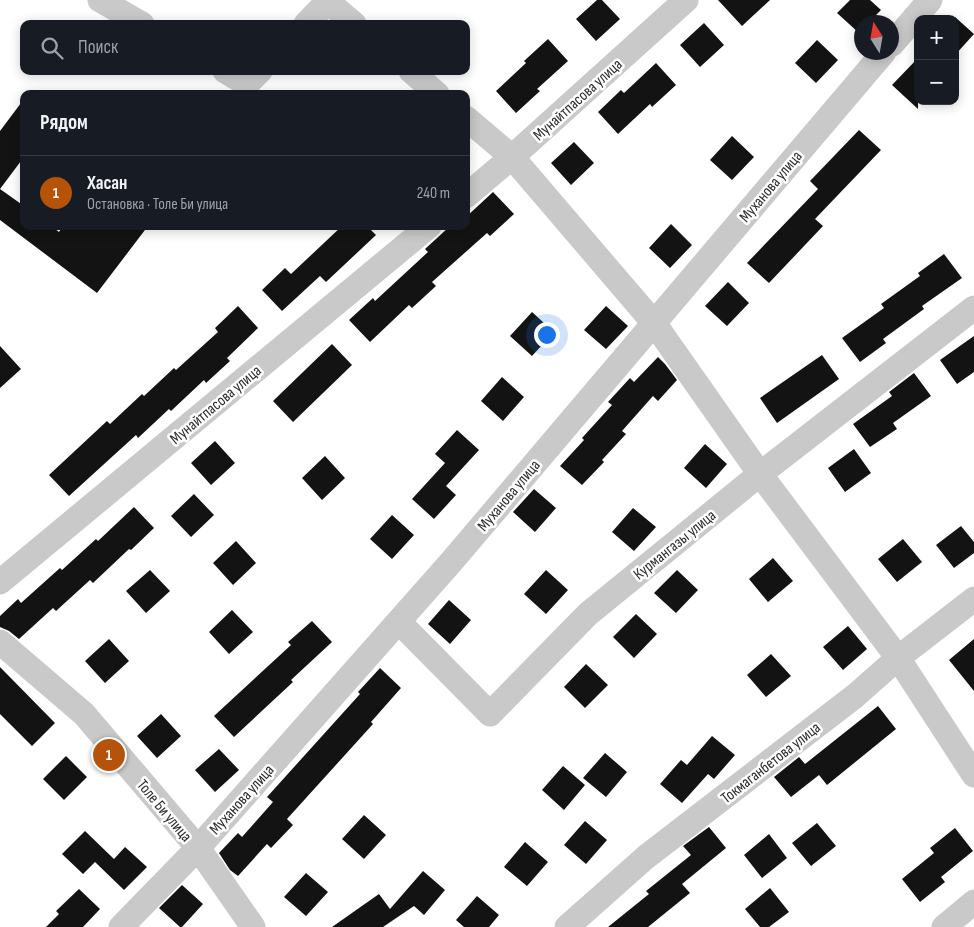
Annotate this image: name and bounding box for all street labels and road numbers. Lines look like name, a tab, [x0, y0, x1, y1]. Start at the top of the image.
street label: Мунайтпасова улица	[530, 55, 626, 145]
street label: Муханова улица	[736, 147, 807, 227]
street label: Мунайтпасова улица	[167, 362, 265, 449]
street label: Муханова улица	[474, 456, 545, 536]
street label: Курмангазы улица	[630, 506, 720, 584]
street label: Токмаганбетова улица	[717, 718, 825, 808]
street label: Муханова улица	[206, 761, 278, 839]
street label: Толе Би улица	[132, 776, 195, 846]

